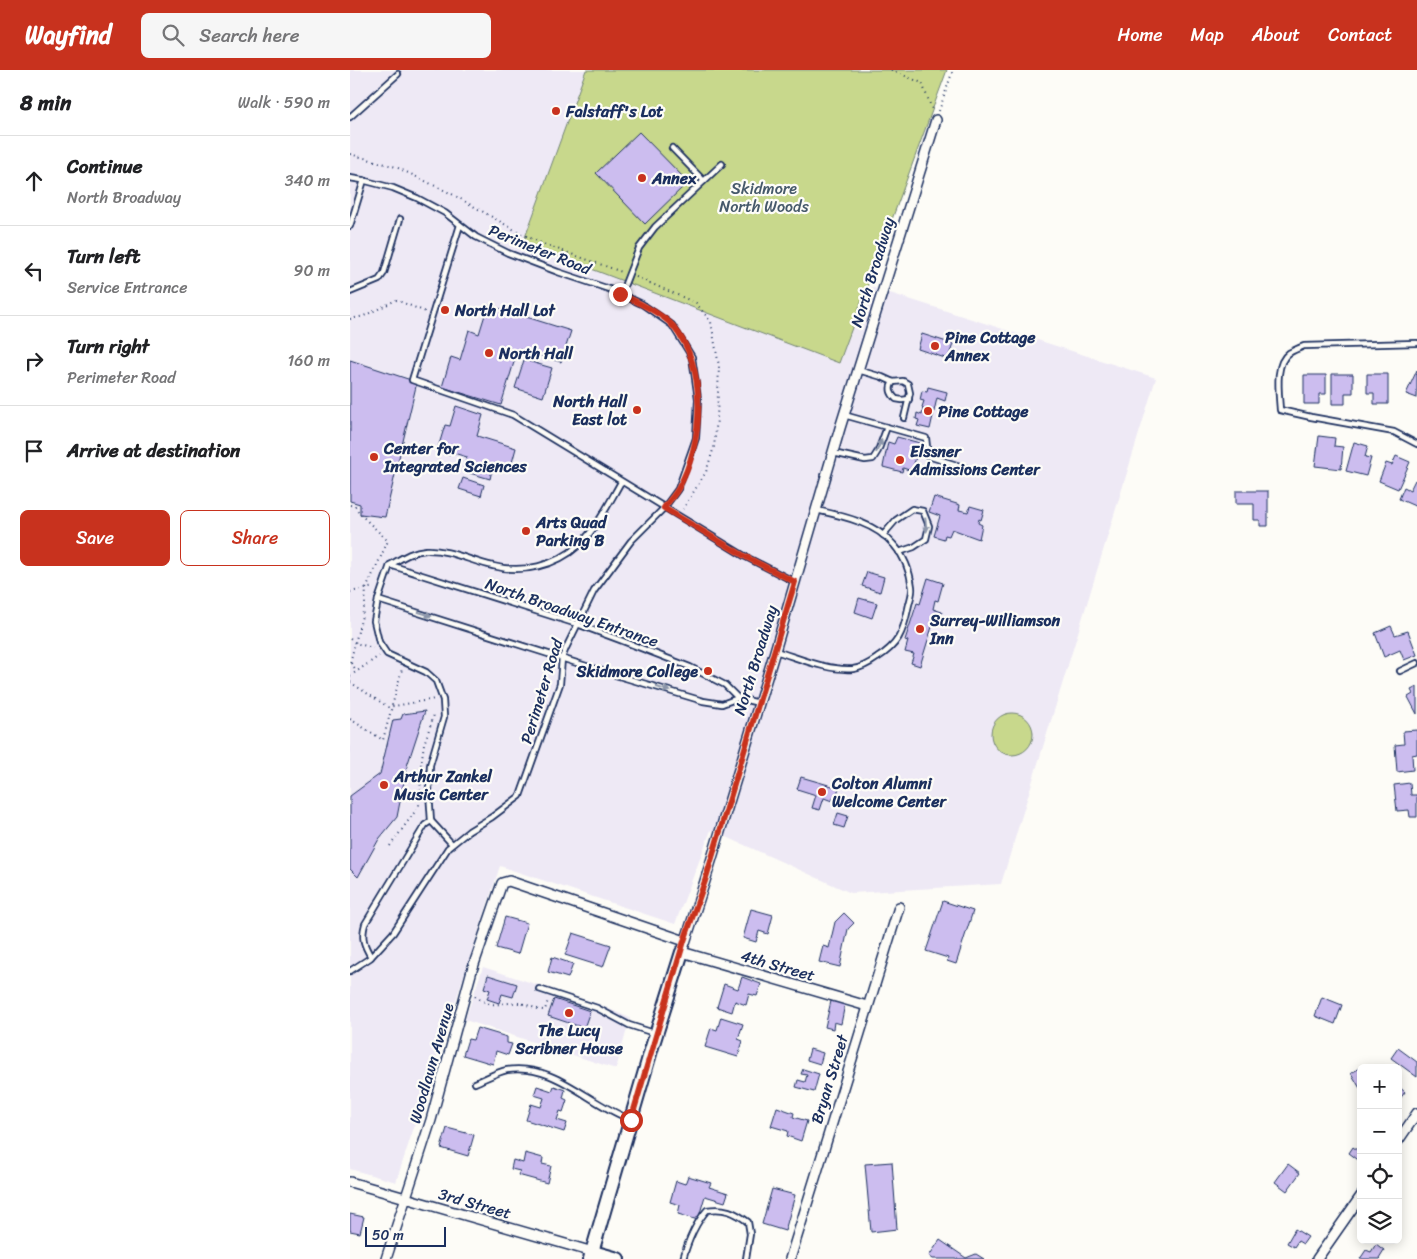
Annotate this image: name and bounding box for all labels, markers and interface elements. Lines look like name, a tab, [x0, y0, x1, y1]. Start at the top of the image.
search box	[141, 13, 491, 58]
text: Wayfind	[25, 14, 111, 56]
text: Search here	[199, 19, 299, 52]
text: Home	[1118, 19, 1163, 51]
text: Map	[1191, 19, 1224, 51]
text: About	[1252, 19, 1300, 51]
text: Contact	[1328, 19, 1392, 51]
icon: search	[159, 21, 187, 49]
text: 8 min	[20, 84, 71, 122]
text: Walk · 590 m	[238, 88, 330, 117]
place label: Falstaff's Lot	[565, 97, 663, 126]
marker: Falstaff's Lot	[550, 105, 562, 117]
text: Continue	[67, 150, 143, 183]
place label: Annex	[651, 164, 697, 193]
text: 340 m	[285, 166, 330, 195]
icon: ahead	[20, 167, 48, 195]
marker: Annex	[636, 172, 648, 184]
park label: Skidmore North Woods	[719, 174, 809, 221]
text: North Broadway	[67, 183, 181, 212]
street label: North Broadway	[842, 213, 903, 331]
street label: Perimeter Road	[484, 216, 597, 284]
text: Turn left	[67, 240, 140, 273]
text: 90 m	[294, 256, 330, 285]
icon: left	[20, 257, 48, 285]
text: Service Entrance	[67, 273, 187, 302]
route end	[609, 283, 632, 306]
place label: North Hall Lot	[454, 296, 556, 325]
marker: North Hall Lot	[439, 304, 451, 316]
place label: Pine Cottage Annex	[944, 323, 1036, 370]
text: Turn right	[67, 330, 149, 363]
place label: North Hall	[498, 339, 574, 368]
marker: Pine Cottage Annex	[929, 340, 941, 352]
text: 160 m	[287, 346, 330, 375]
icon: right	[20, 347, 48, 375]
marker: North Hall	[483, 347, 495, 359]
text: Perimeter Road	[67, 363, 176, 392]
place label: North Hall East lot	[552, 387, 628, 434]
place label: Pine Cottage	[938, 397, 1029, 426]
marker: North Hall East lot	[631, 404, 643, 416]
marker: Pine Cottage	[922, 405, 934, 417]
text: Arrive at destination	[67, 434, 240, 467]
place label: Center for Integrated Sciences	[383, 434, 527, 481]
icon: arrive	[20, 437, 48, 465]
place label: Elssner Admissions Center	[909, 437, 1041, 484]
one-way arrow	[876, 439, 884, 453]
marker: Center for Integrated Sciences	[368, 451, 380, 463]
marker: Elssner Admissions Center	[894, 454, 906, 466]
place label: Arts Quad Parking B	[535, 508, 608, 555]
button: Save	[20, 510, 170, 566]
button: Share	[180, 510, 330, 566]
one-way arrow	[922, 517, 930, 533]
marker: Arts Quad Parking B	[520, 525, 532, 537]
street label: North Broadway Entrance	[481, 569, 662, 656]
street label: North Broadway	[725, 601, 786, 719]
place label: Surrey-Williamson Inn	[929, 606, 1060, 653]
one-way arrow	[417, 611, 432, 619]
marker: Surrey-Williamson Inn	[914, 623, 926, 635]
street label: Perimeter Road	[512, 633, 572, 747]
place label: Skidmore College	[576, 657, 698, 686]
marker: Skidmore College	[702, 665, 714, 677]
one-way arrow	[656, 685, 671, 693]
place label: Arthur Zankel Music Center	[393, 762, 493, 809]
place label: Colton Alumni Welcome Center	[831, 769, 947, 816]
marker: Arthur Zankel Music Center	[378, 779, 390, 791]
marker: Colton Alumni Welcome Center	[816, 786, 828, 798]
street label: 4th Street	[737, 941, 818, 990]
street label: Woodlawn Avenue	[400, 999, 463, 1127]
marker: The Lucy Scribner House	[563, 1007, 575, 1019]
place label: The Lucy Scribner House	[514, 1016, 624, 1063]
street label: Bryan Street	[802, 1030, 857, 1127]
map controls	[1357, 1064, 1402, 1244]
button: +	[1357, 1064, 1402, 1109]
route start	[620, 1109, 643, 1132]
button: −	[1357, 1109, 1402, 1154]
button: locate	[1357, 1154, 1402, 1199]
street label: 3rd Street	[435, 1179, 515, 1228]
button: layers	[1357, 1199, 1402, 1244]
text: 50 m	[372, 1223, 404, 1248]
scale bar	[365, 1224, 446, 1247]

